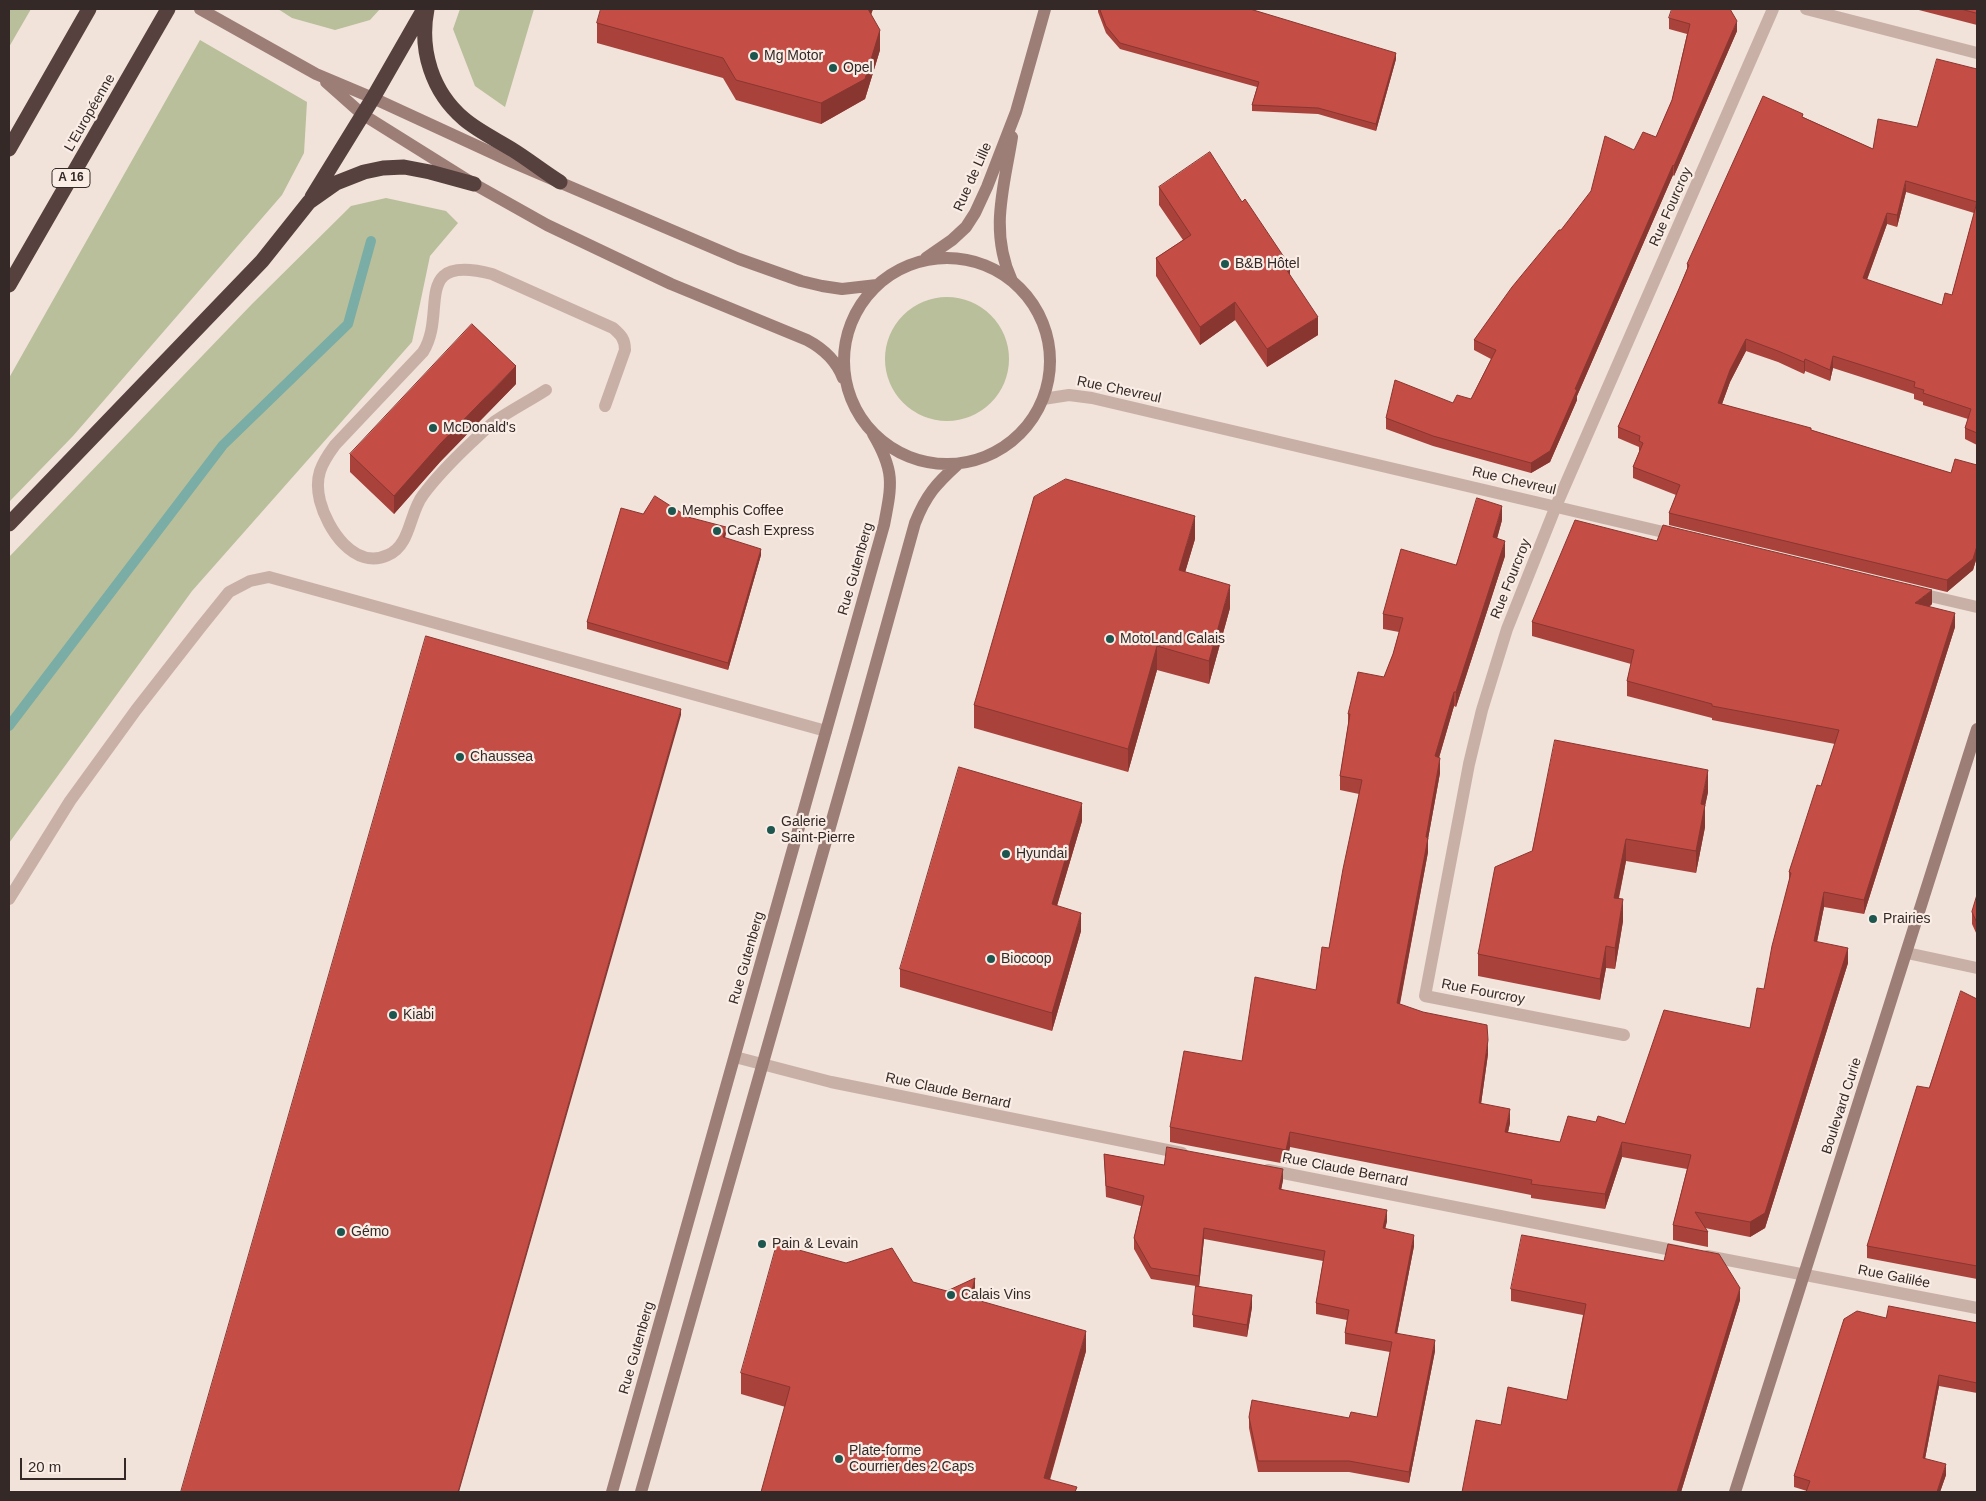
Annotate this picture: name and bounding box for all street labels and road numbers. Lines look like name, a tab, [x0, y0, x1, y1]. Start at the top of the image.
street label: L'Européenne	[61, 71, 119, 155]
street label: Rue de Lille	[950, 140, 996, 214]
street label: Rue Fourcroy	[1646, 165, 1696, 249]
road number: A 16	[52, 168, 90, 188]
street label: Rue Chevreul	[1075, 373, 1163, 407]
street label: Rue Chevreul	[1470, 463, 1558, 499]
street label: Rue Gutenberg	[835, 521, 877, 617]
street label: Rue Fourcroy	[1487, 537, 1535, 621]
street label: Rue Gutenberg	[726, 910, 768, 1006]
street label: Rue Fourcroy	[1440, 976, 1526, 1008]
street label: Boulevard Curie	[1819, 1056, 1865, 1156]
street label: Rue Claude Bernard	[884, 1070, 1012, 1112]
street label: Rue Claude Bernard	[1281, 1150, 1409, 1190]
street label: Rue Galilée	[1856, 1262, 1932, 1292]
street label: Rue Gutenberg	[616, 1300, 658, 1396]

